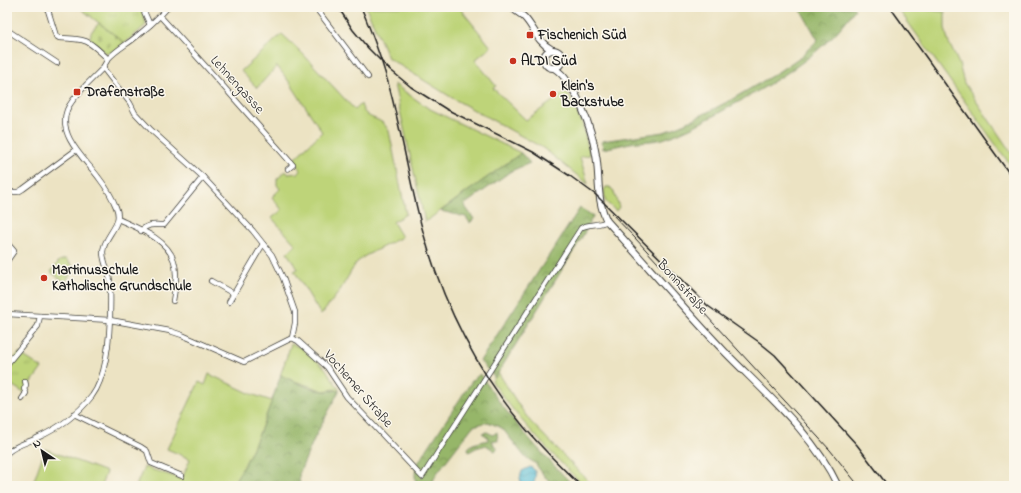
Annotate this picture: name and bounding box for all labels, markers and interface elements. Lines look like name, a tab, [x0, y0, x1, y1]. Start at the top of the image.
place label: Fischenich Süd	[537, 25, 627, 46]
marker: Fischenich Süd	[525, 30, 535, 40]
street label: Lehnengasse	[204, 51, 270, 120]
place label: ALDI Süd	[521, 51, 577, 72]
marker: ALDI Süd	[508, 56, 518, 66]
place label: Klein's Backstube	[560, 76, 625, 113]
place label: Drafenstraße	[84, 82, 165, 103]
marker: Drafenstraße	[72, 87, 82, 97]
marker: Klein's Backstube	[548, 89, 558, 99]
street label: Bonnstraße	[651, 254, 713, 320]
place label: Martinusschule Katholische Grundschule	[52, 260, 192, 297]
marker: Martinusschule Katholische Grundschule	[39, 273, 49, 283]
street label: Vochemer Straße	[318, 345, 398, 433]
north arrow	[22, 431, 62, 471]
text: N	[29, 435, 44, 452]

